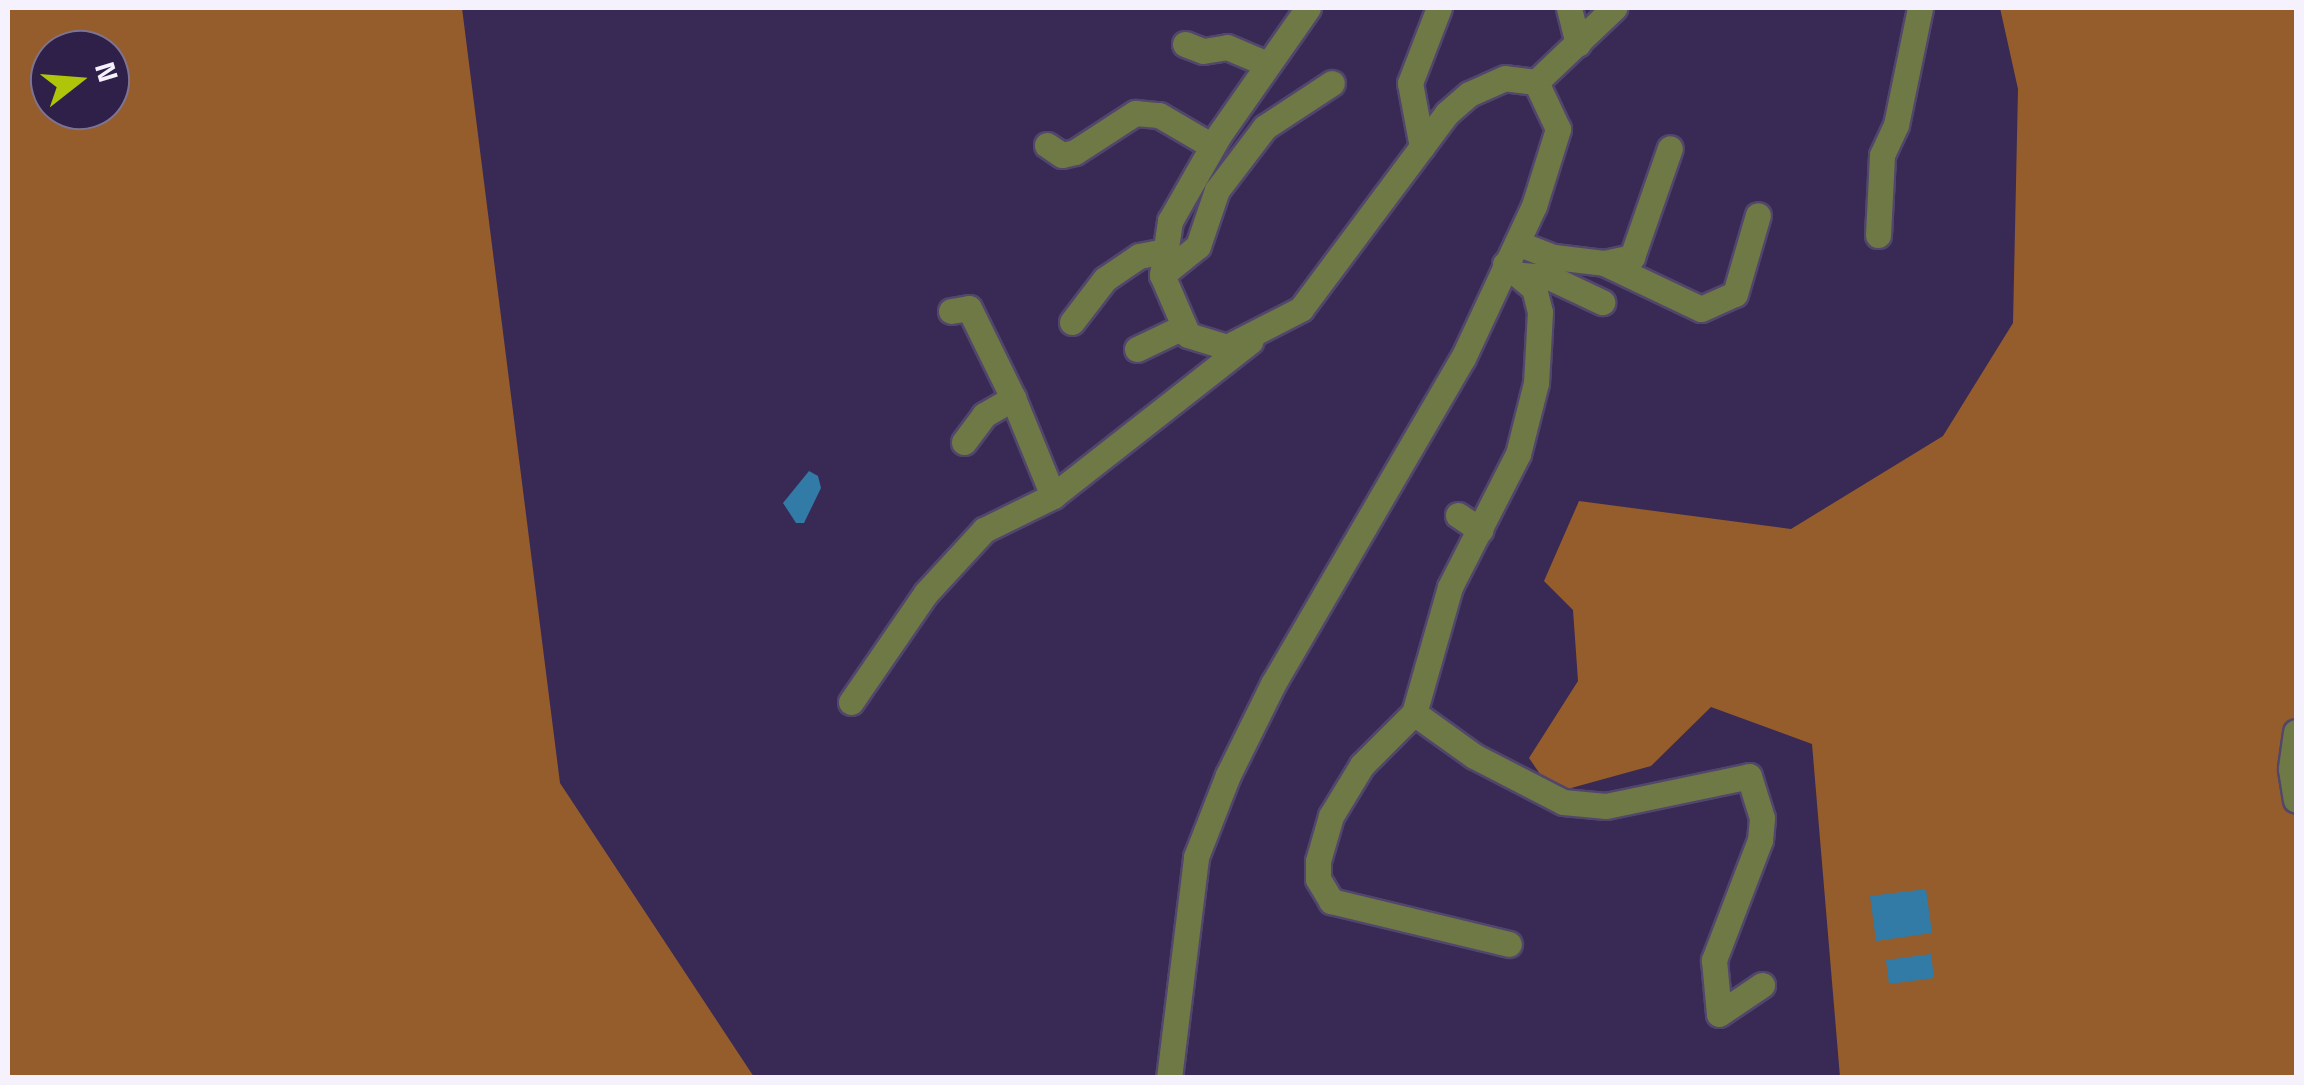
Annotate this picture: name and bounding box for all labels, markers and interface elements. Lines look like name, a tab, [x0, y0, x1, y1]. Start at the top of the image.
north arrow	[30, 30, 130, 130]
text: N	[84, 56, 131, 87]

